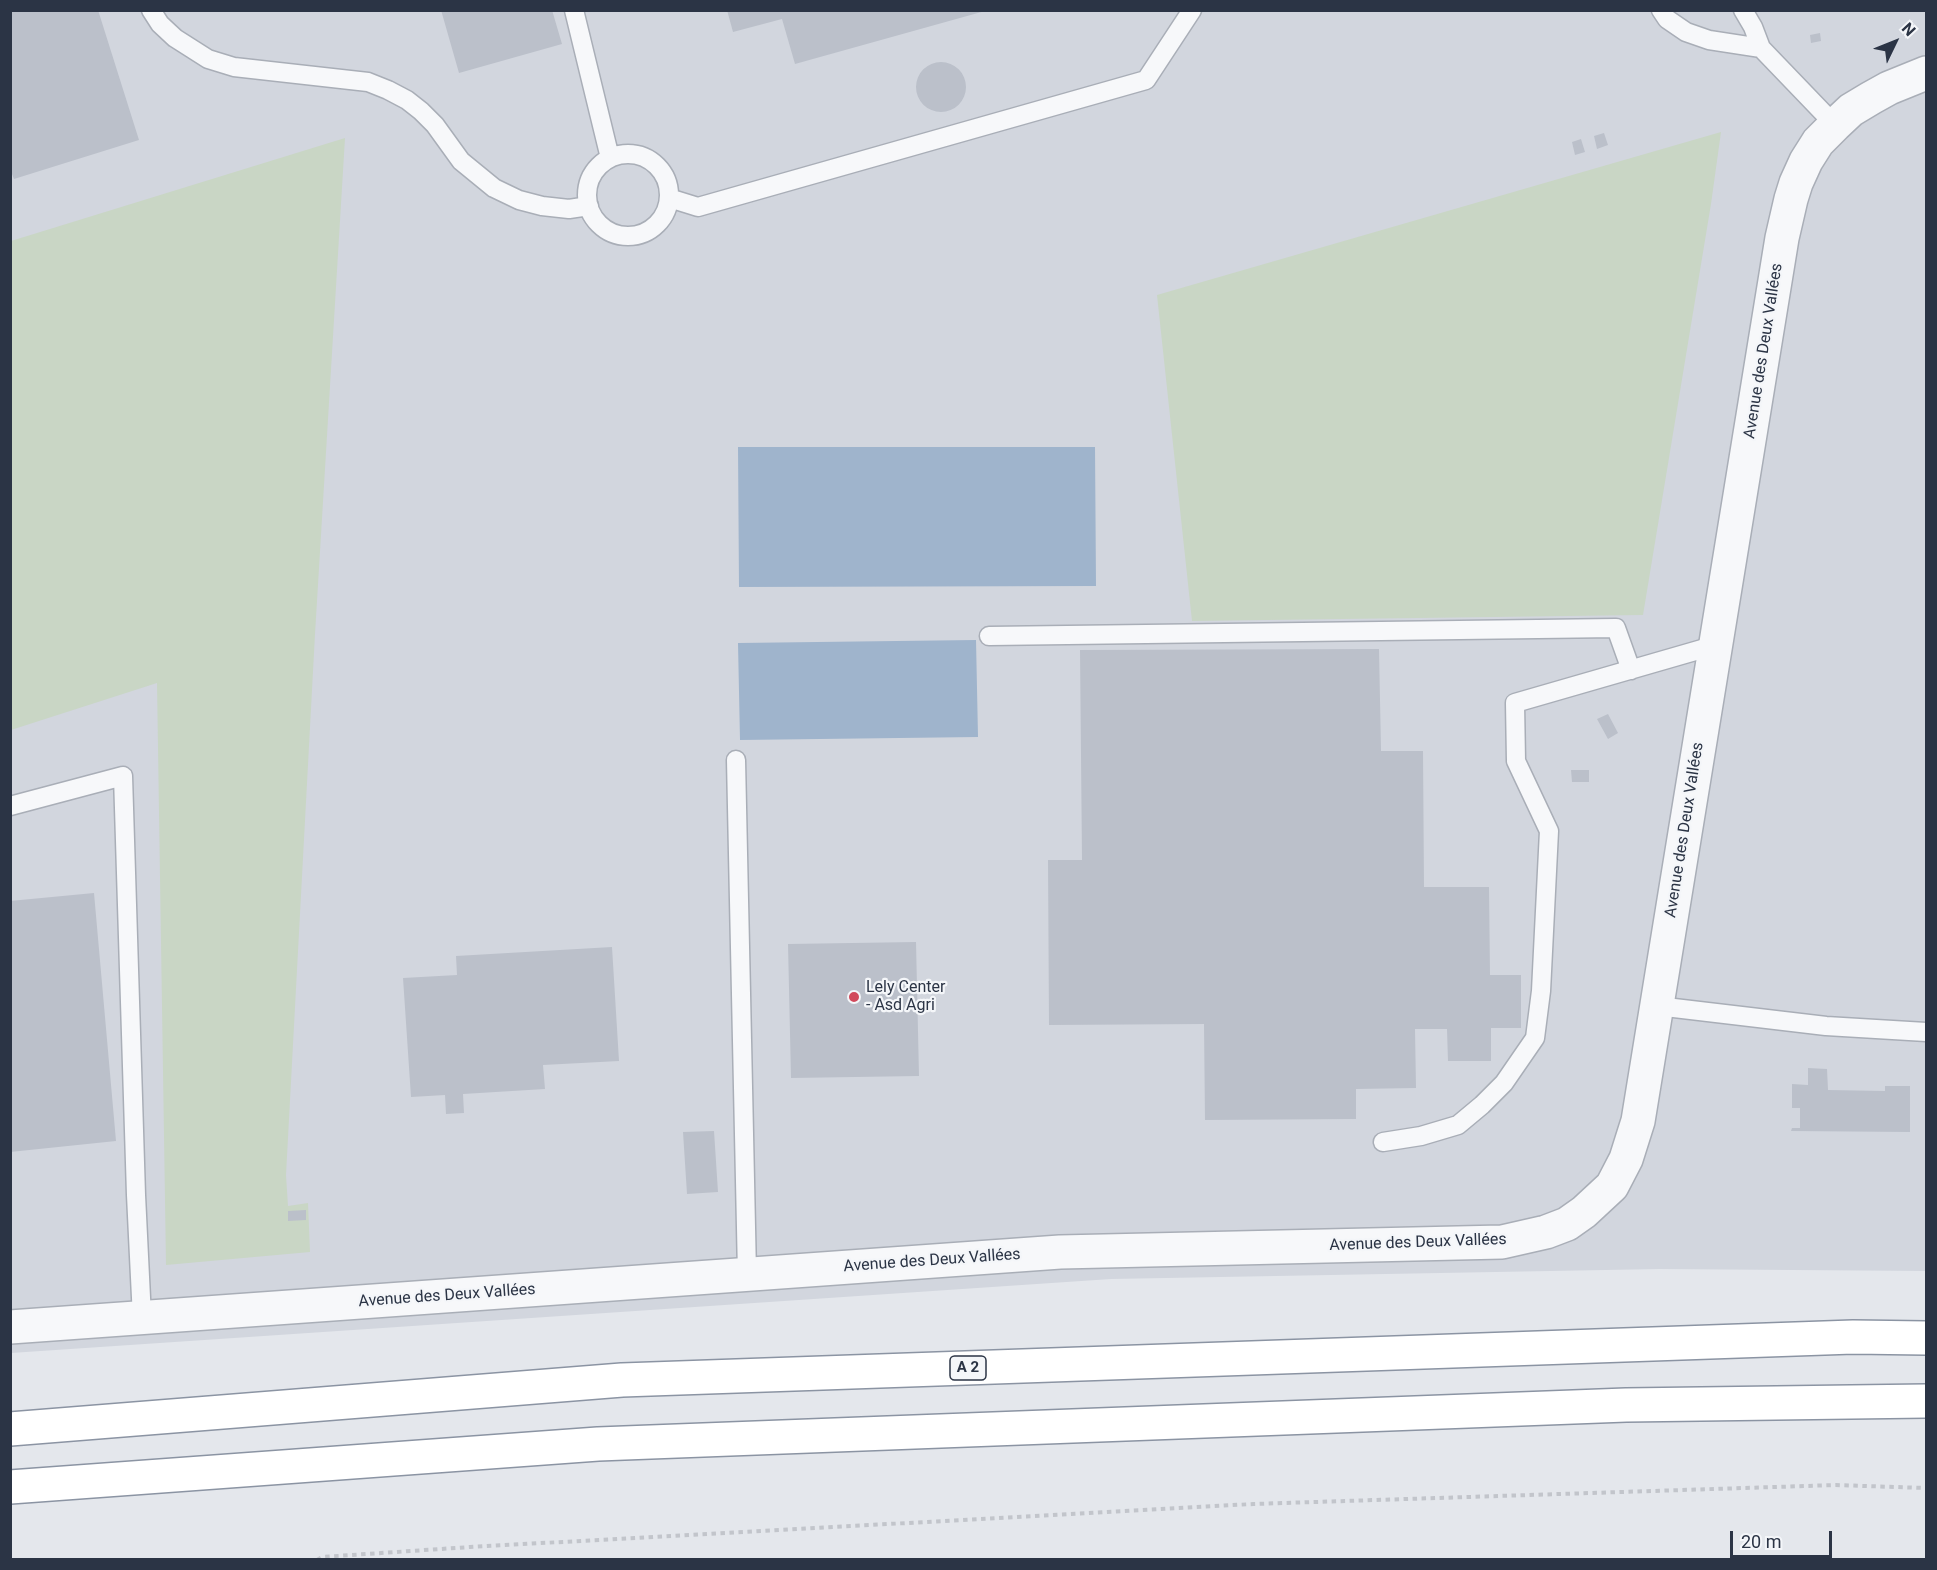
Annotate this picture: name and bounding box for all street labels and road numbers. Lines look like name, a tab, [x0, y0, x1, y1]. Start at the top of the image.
street label: Avenue des Deux Vallées	[1741, 262, 1787, 440]
street label: Avenue des Deux Vallées	[1662, 741, 1708, 919]
street label: Avenue des Deux Vallées	[1329, 1230, 1507, 1256]
street label: Avenue des Deux Vallées	[843, 1245, 1021, 1277]
street label: Avenue des Deux Vallées	[358, 1280, 536, 1312]
road number: A 2	[950, 1356, 986, 1380]

